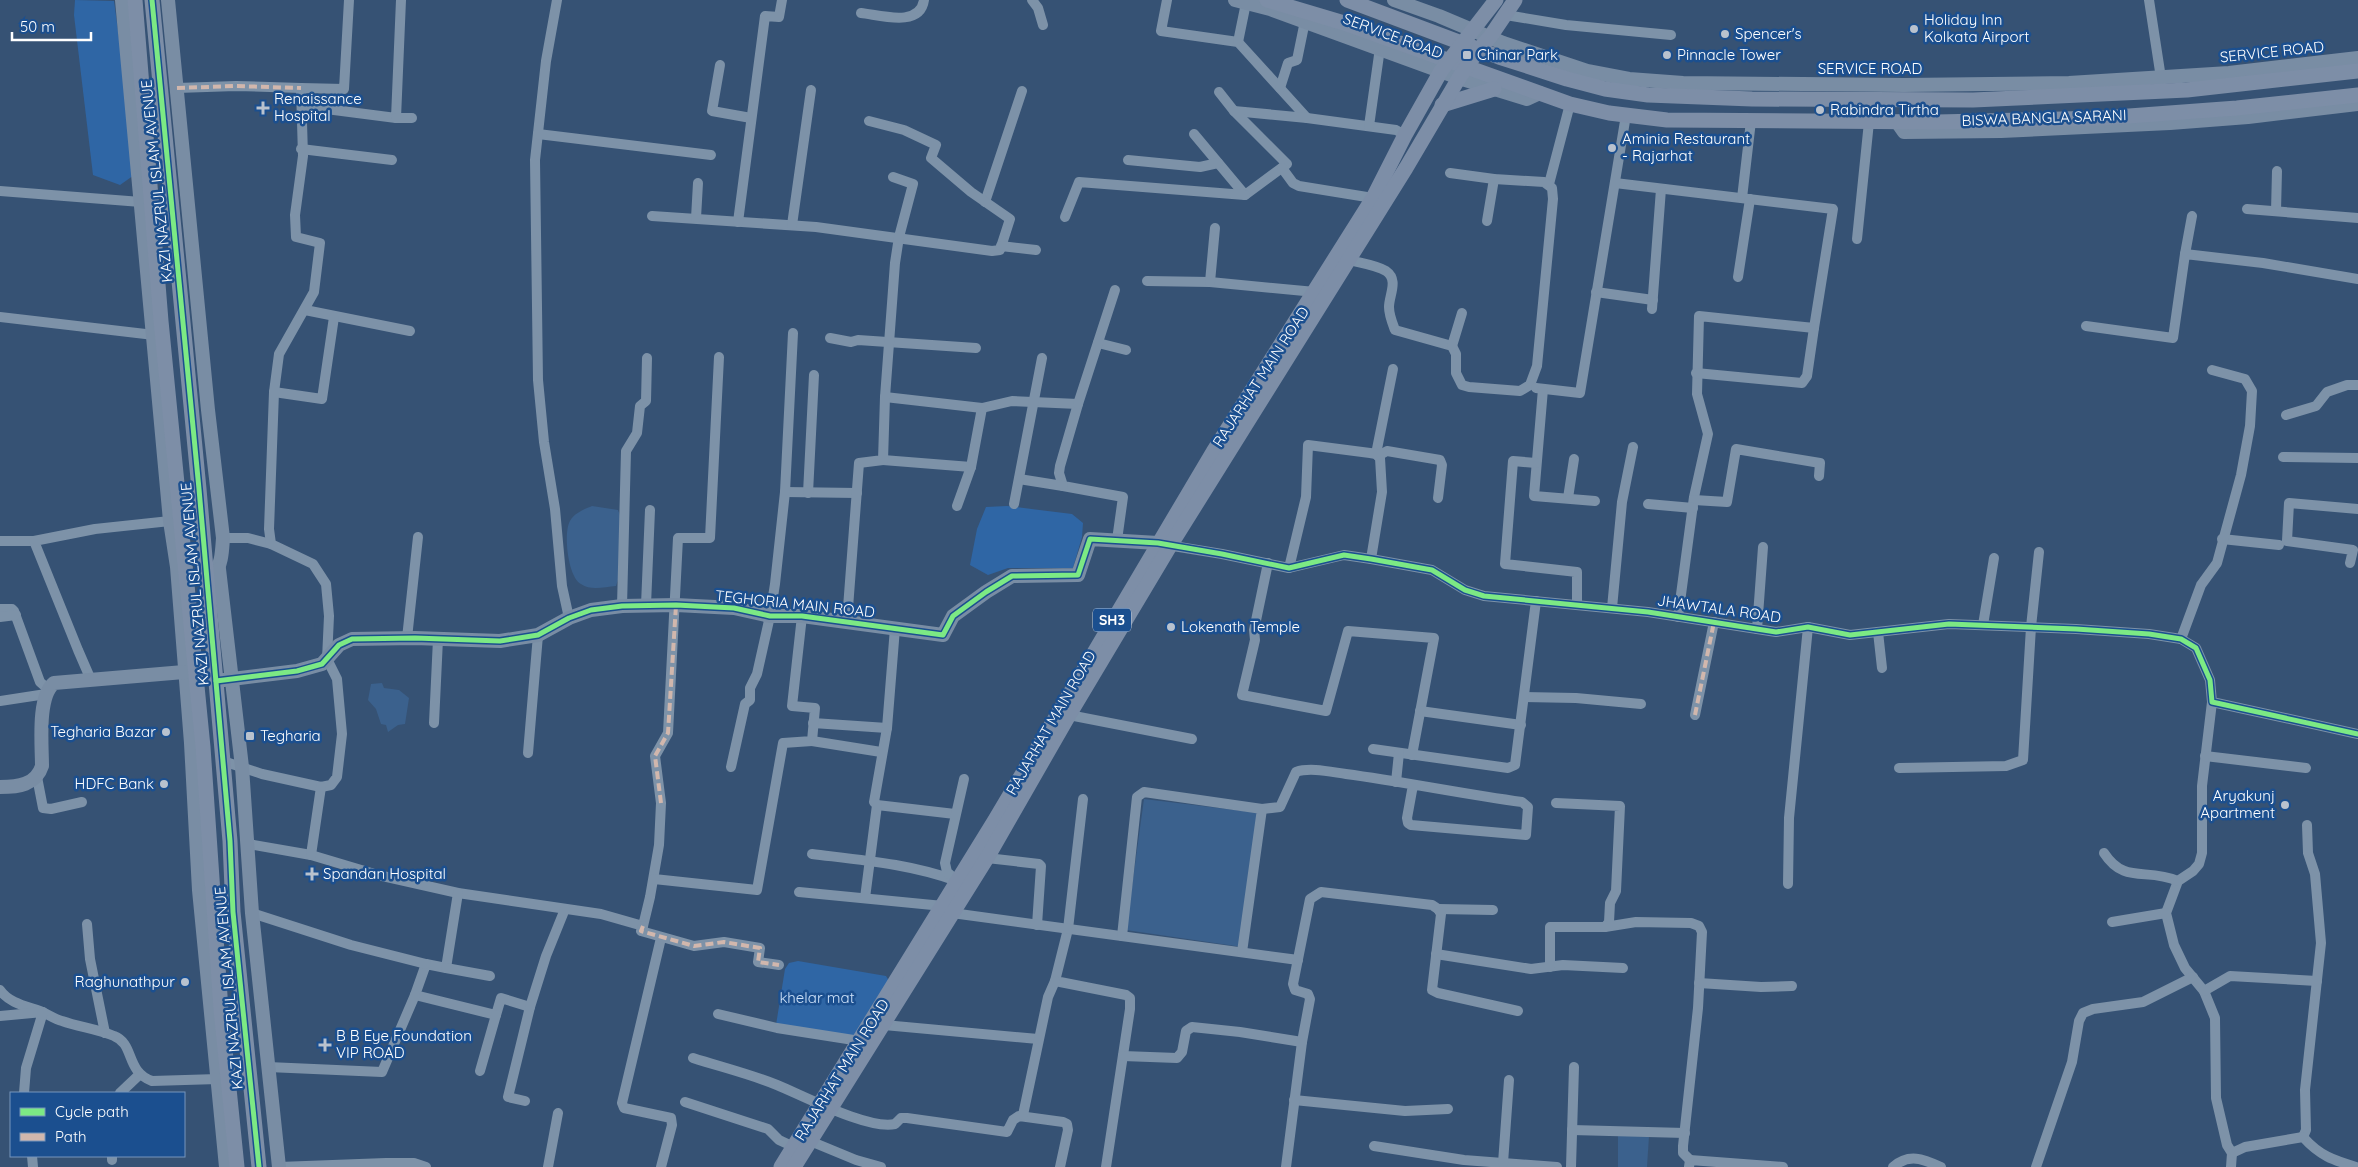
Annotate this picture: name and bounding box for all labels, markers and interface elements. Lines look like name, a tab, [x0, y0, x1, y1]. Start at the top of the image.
street label: SERVICE ROAD	[1341, 9, 1446, 62]
scale bar	[12, 10, 91, 42]
place label: Holiday Inn Kolkata Airport	[1924, 10, 2029, 46]
text: 50 m	[20, 17, 55, 36]
marker: Holiday Inn Kolkata Airport	[1908, 23, 1920, 35]
place label: Spencer's	[1735, 24, 1802, 43]
marker: Spencer's	[1719, 28, 1731, 40]
street label: SERVICE ROAD	[2219, 37, 2325, 66]
place label: Chinar Park	[1477, 45, 1558, 64]
place label: Pinnacle Tower	[1677, 45, 1781, 64]
marker: Chinar Park	[1461, 49, 1473, 61]
marker: Pinnacle Tower	[1661, 49, 1673, 61]
street label: SERVICE ROAD	[1818, 59, 1923, 78]
street label: KAZI NAZRUL ISLAM AVENUE	[136, 79, 177, 283]
place label: Renaissance Hospital	[274, 89, 362, 125]
place label: Rabindra Tirtha	[1830, 100, 1939, 119]
marker: Renaissance Hospital	[256, 101, 270, 115]
marker: Rabindra Tirtha	[1814, 104, 1826, 116]
street label: BISWA BANGLA SARANI	[1961, 105, 2127, 130]
place label: Aminia Restaurant - Rajarhat	[1622, 129, 1750, 165]
marker: Aminia Restaurant - Rajarhat	[1606, 142, 1618, 154]
street label: RAJARHAT MAIN ROAD	[1208, 303, 1313, 450]
street label: KAZI NAZRUL ISLAM AVENUE	[176, 482, 213, 686]
street label: TEGHORIA MAIN ROAD	[714, 586, 876, 621]
street label: JHAWTALA ROAD	[1656, 590, 1782, 627]
road number: SH3	[1093, 608, 1131, 632]
place label: Lokenath Temple	[1181, 617, 1300, 636]
marker: Lokenath Temple	[1165, 621, 1177, 633]
street label: RAJARHAT MAIN ROAD	[1001, 647, 1100, 798]
place label: Tegharia Bazar	[50, 722, 156, 741]
marker: Tegharia Bazar	[160, 726, 172, 738]
place label: Tegharia	[260, 726, 321, 745]
marker: Tegharia	[244, 730, 256, 742]
place label: HDFC Bank	[75, 774, 154, 793]
marker: HDFC Bank	[158, 778, 170, 790]
place label: Aryakunj Apartment	[2200, 786, 2275, 822]
marker: Aryakunj Apartment	[2279, 799, 2291, 811]
place label: Spandan Hospital	[323, 864, 446, 883]
marker: Spandan Hospital	[305, 867, 319, 881]
street label: KAZI NAZRUL ISLAM AVENUE	[210, 886, 247, 1090]
place label: Raghunathpur	[75, 972, 175, 991]
marker: Raghunathpur	[179, 976, 191, 988]
park label: khelar mat	[779, 988, 855, 1007]
street label: RAJARHAT MAIN ROAD	[790, 995, 893, 1144]
place label: B B Eye Foundation VIP ROAD	[336, 1026, 472, 1062]
marker: B B Eye Foundation VIP ROAD	[318, 1038, 332, 1052]
legend	[10, 1092, 185, 1157]
text: Cycle path	[55, 1102, 129, 1121]
text: Path	[55, 1127, 87, 1146]

